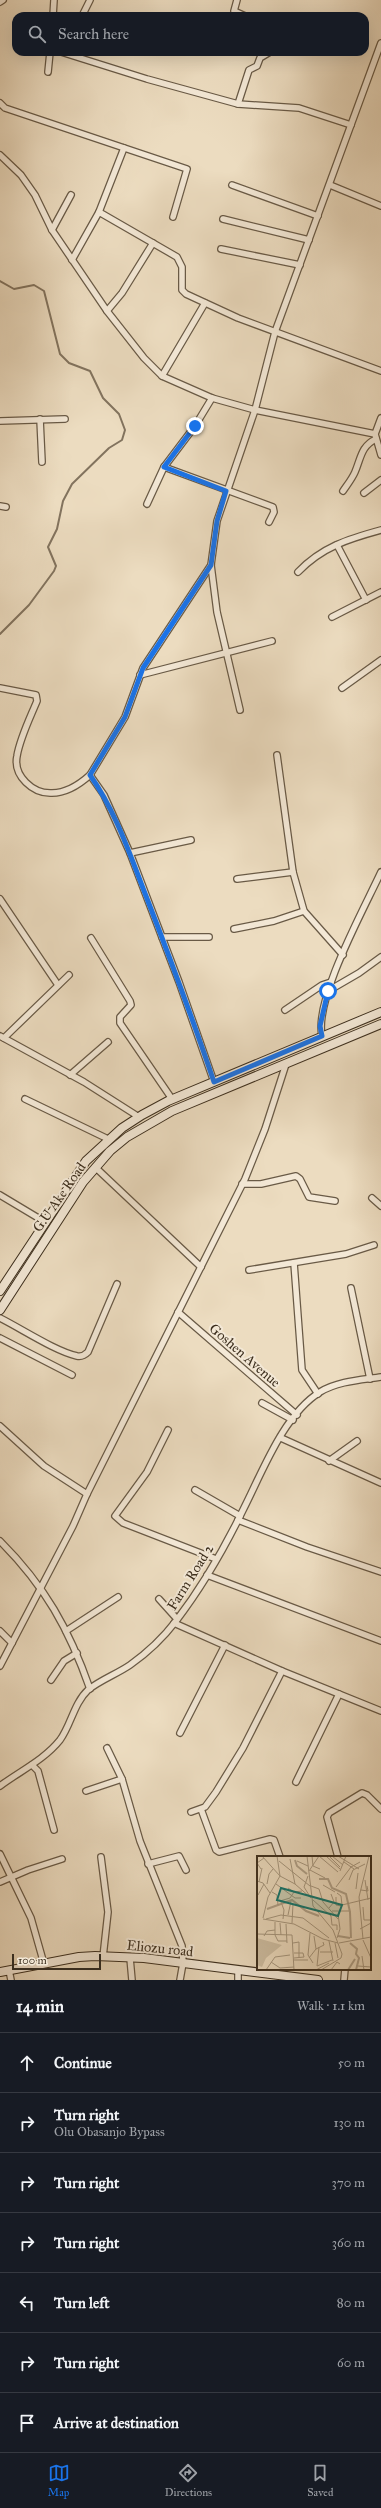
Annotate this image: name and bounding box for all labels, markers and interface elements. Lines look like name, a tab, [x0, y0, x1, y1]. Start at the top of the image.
search box	[12, 12, 369, 56]
icon: search	[26, 23, 48, 45]
text: Search here	[58, 25, 129, 43]
route end	[186, 417, 204, 435]
route start	[319, 982, 337, 1000]
street label: G.U Ake Road	[29, 1159, 90, 1235]
street label: Goshen Avenue	[206, 1320, 284, 1391]
street label: Farm Road 2	[163, 1541, 217, 1613]
inset map	[257, 1856, 371, 1970]
street label: Eliozu road	[126, 1937, 194, 1960]
scale bar	[12, 1952, 101, 1971]
text: 100 m	[18, 1954, 47, 1967]
text: 14 min	[16, 1996, 64, 2017]
text: Walk · 1.1 km	[297, 1998, 365, 2014]
icon: ahead	[16, 2052, 38, 2074]
text: Continue	[54, 2054, 112, 2072]
text: 50 m	[338, 2055, 365, 2071]
text: Turn right	[54, 2106, 119, 2124]
icon: right	[16, 2112, 38, 2134]
text: 130 m	[333, 2115, 365, 2131]
text: Olu Obasanjo Bypass	[54, 2124, 165, 2140]
icon: right	[16, 2172, 38, 2194]
text: Turn right	[54, 2174, 119, 2192]
text: 370 m	[332, 2175, 365, 2191]
icon: right	[16, 2232, 38, 2254]
text: Turn right	[54, 2234, 119, 2252]
text: 360 m	[332, 2235, 365, 2251]
icon: left	[16, 2292, 38, 2314]
text: Turn left	[54, 2294, 110, 2312]
text: 80 m	[337, 2295, 365, 2311]
icon: right	[16, 2352, 38, 2374]
text: Turn right	[54, 2354, 119, 2372]
text: 60 m	[337, 2355, 365, 2371]
icon: arrive	[16, 2412, 38, 2434]
text: Arrive at destination	[54, 2414, 179, 2432]
tab: Map	[48, 2462, 70, 2499]
tab: Directions	[165, 2462, 212, 2499]
tab: Saved	[307, 2462, 333, 2499]

